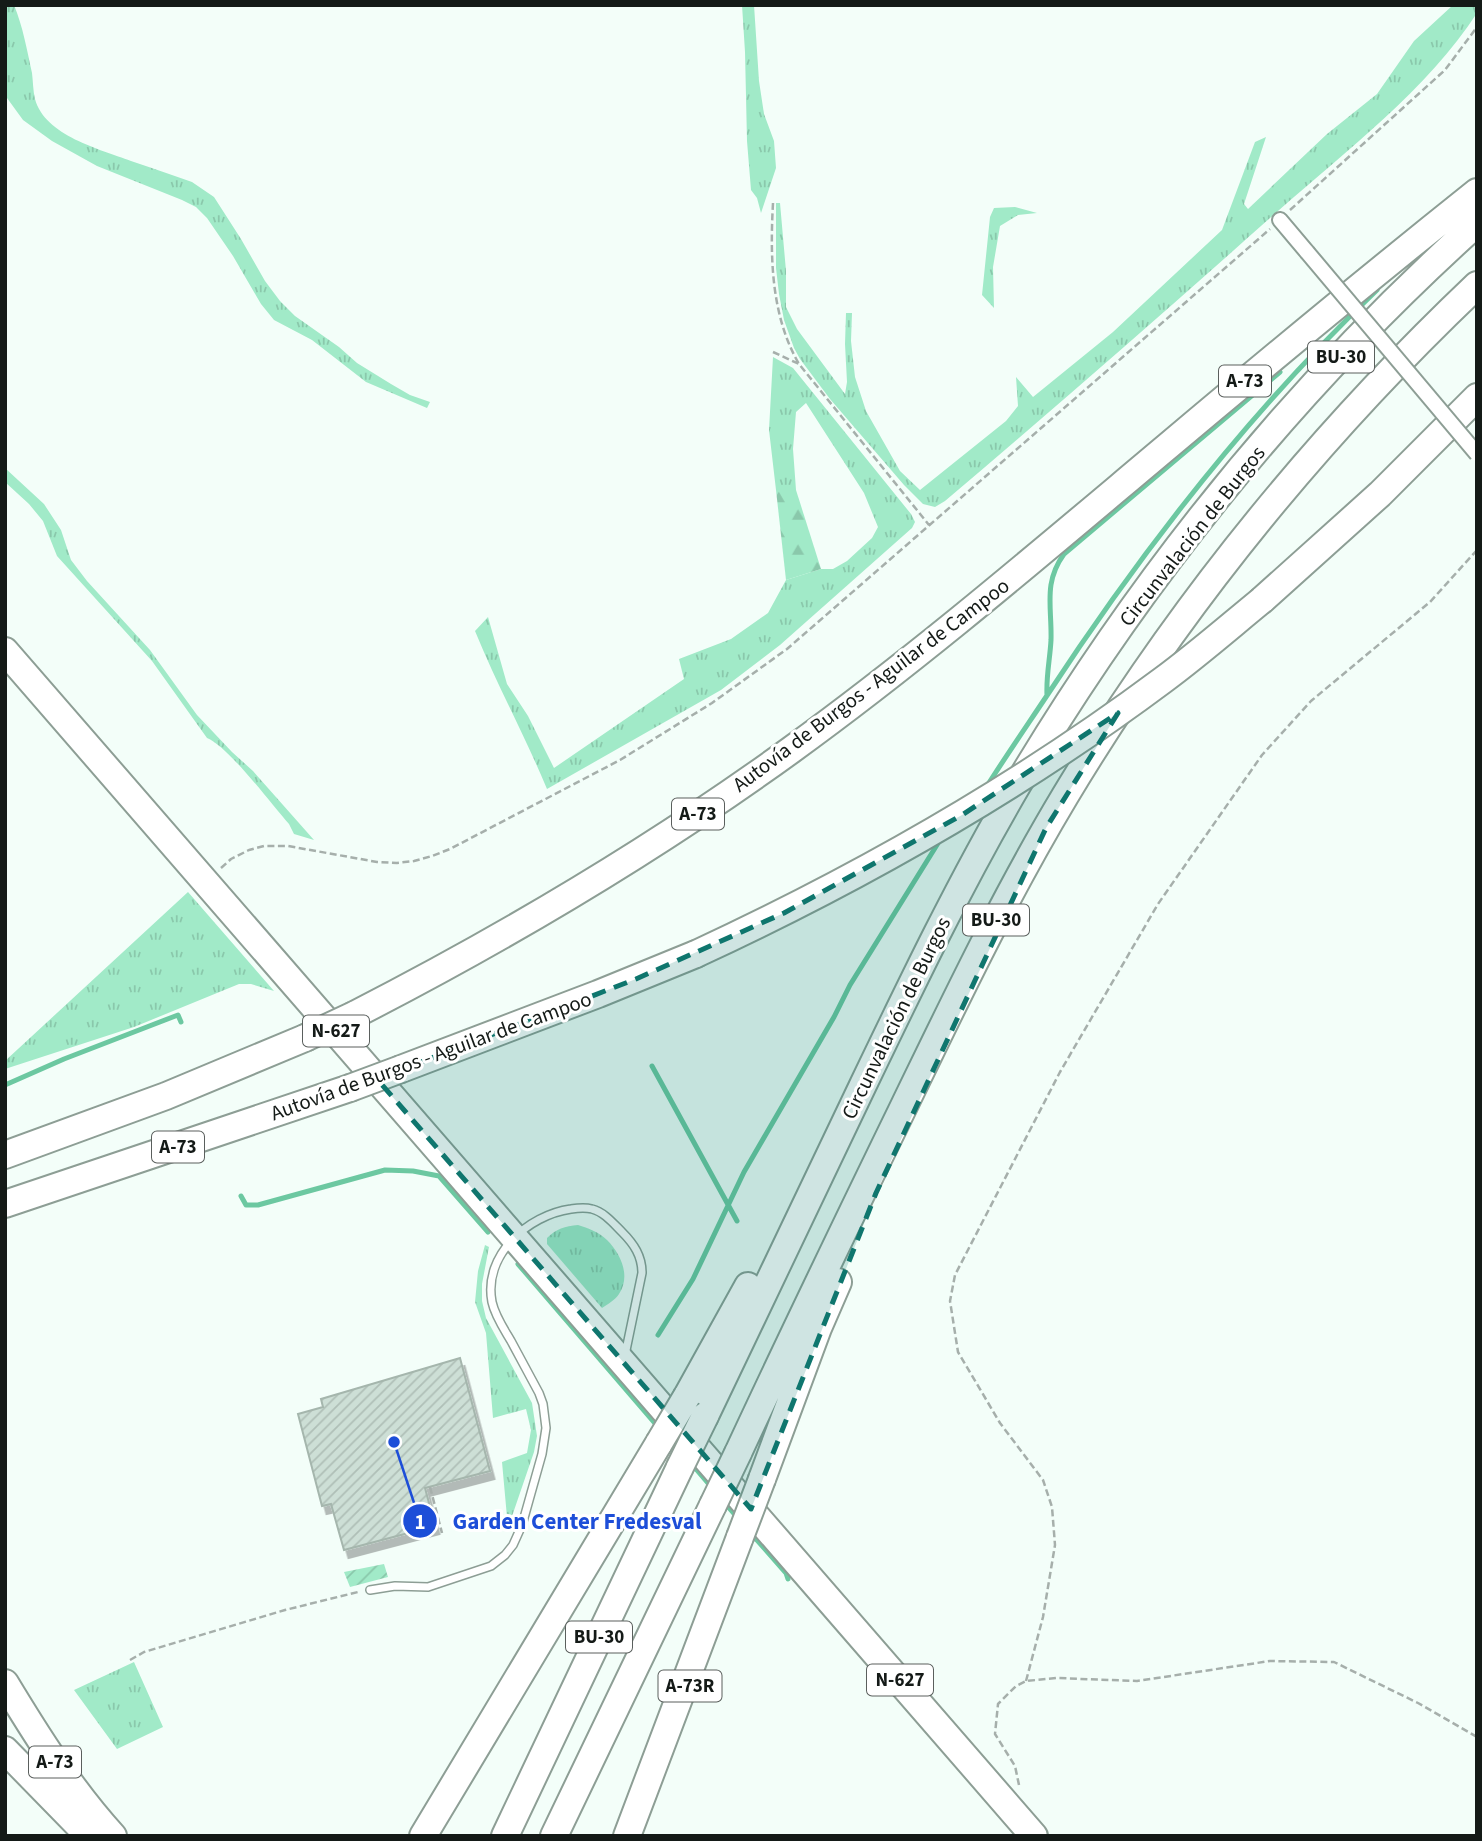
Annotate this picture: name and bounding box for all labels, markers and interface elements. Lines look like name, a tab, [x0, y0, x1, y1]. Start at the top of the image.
road number: BU-30	[1308, 342, 1374, 372]
road number: A-73	[1219, 366, 1271, 396]
street label: Circunvalación de Burgos	[1112, 439, 1272, 633]
street label: Autovía de Burgos - Aguilar de Campoo	[726, 571, 1016, 799]
road number: A-73	[672, 799, 724, 830]
road number: BU-30	[963, 904, 1029, 936]
street label: Circunvalación de Burgos	[834, 911, 958, 1124]
street label: Autovía de Burgos - Aguilar de Campoo	[266, 984, 596, 1128]
road number: N-627	[303, 1015, 369, 1046]
road number: A-73	[152, 1132, 204, 1162]
callout: Garden Center Fredesval	[403, 1499, 715, 1543]
text: Garden Center Fredesval	[452, 1505, 702, 1538]
text: 1	[414, 1507, 426, 1537]
road number: BU-30	[566, 1622, 632, 1652]
road number: N-627	[867, 1664, 933, 1696]
road number: A-73R	[658, 1670, 722, 1702]
road number: A-73	[29, 1746, 81, 1778]

